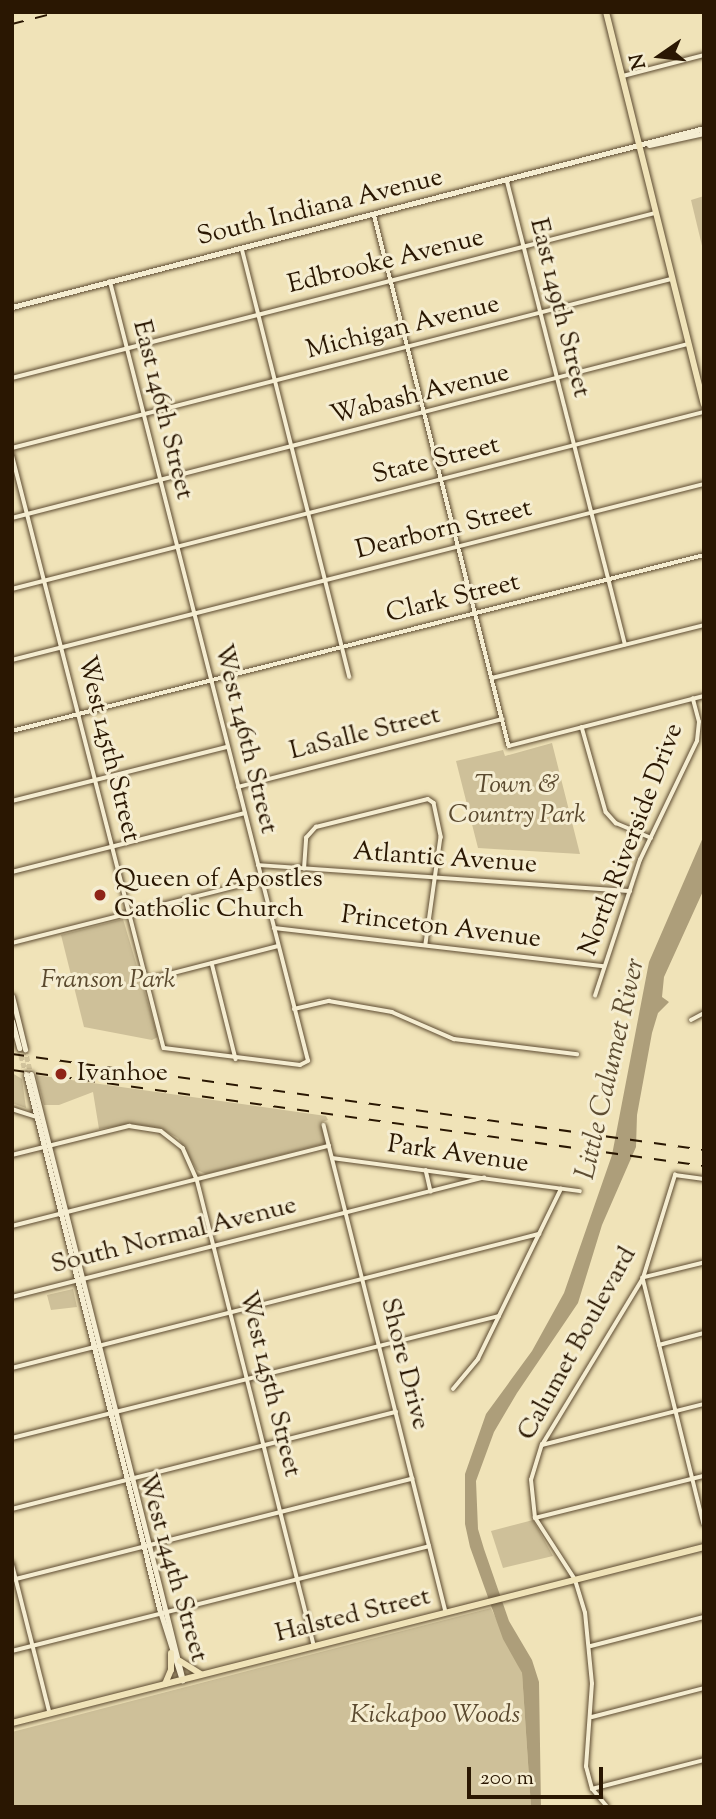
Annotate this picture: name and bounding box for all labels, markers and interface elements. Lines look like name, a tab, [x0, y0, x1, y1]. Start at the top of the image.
north arrow	[625, 21, 695, 91]
text: N	[624, 51, 654, 72]
street label: South Indiana Avenue	[194, 162, 446, 254]
street label: East 149th Street	[522, 215, 596, 401]
street label: Edbrooke Avenue	[285, 223, 487, 301]
street label: Michigan Avenue	[303, 289, 503, 367]
street label: East 146th Street	[125, 317, 199, 503]
street label: Wabash Avenue	[327, 358, 513, 432]
street label: State Street	[369, 430, 503, 492]
street label: Dearborn Street	[353, 493, 535, 567]
street label: Clark Street	[383, 567, 523, 631]
street label: West 146th Street	[206, 641, 284, 837]
street label: West 145th Street	[70, 653, 146, 845]
street label: LaSalle Street	[287, 700, 443, 768]
street label: North Riverside Drive	[573, 719, 691, 961]
park label: Town & Country Park	[448, 770, 586, 832]
street label: Atlantic Avenue	[352, 837, 538, 881]
place label: Queen of Apostles Catholic Church	[114, 864, 323, 926]
marker: Queen of Apostles Catholic Church	[92, 887, 108, 903]
street label: Princeton Avenue	[339, 900, 543, 956]
water label: Little Calumet River	[569, 955, 653, 1183]
park label: Franson Park	[41, 965, 175, 997]
place label: Ivanhoe	[77, 1058, 168, 1090]
marker: Ivanhoe	[51, 1064, 71, 1084]
street label: Park Avenue	[385, 1130, 531, 1180]
street label: South Normal Avenue	[48, 1190, 300, 1282]
street label: Calumet Boulevard	[512, 1242, 644, 1446]
street label: West 145th Street	[231, 1288, 307, 1480]
street label: Shore Drive	[373, 1295, 435, 1433]
street label: West 144th Street	[130, 1470, 214, 1666]
street label: Halsted Street	[272, 1582, 434, 1650]
park label: Kickapoo Woods	[350, 1700, 520, 1732]
scale bar	[471, 1752, 608, 1796]
text: 200 m	[480, 1764, 534, 1794]

